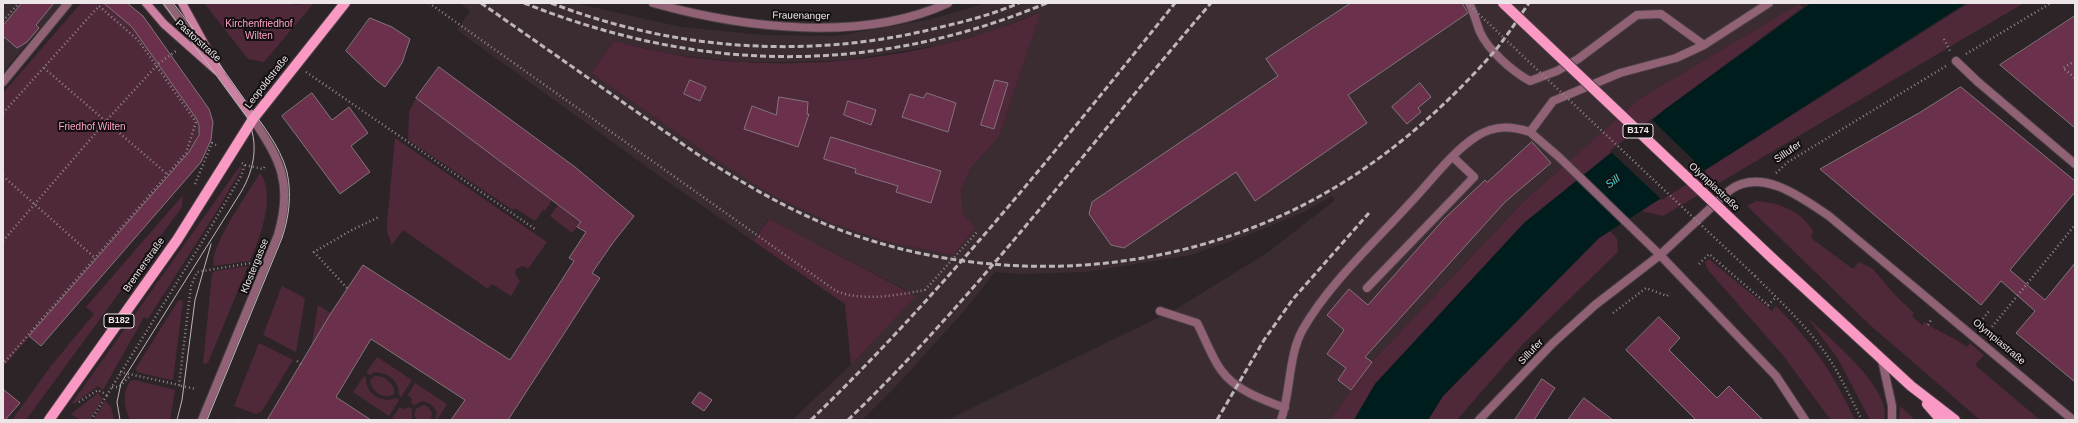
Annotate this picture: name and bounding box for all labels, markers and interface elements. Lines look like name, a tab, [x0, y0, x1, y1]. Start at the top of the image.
street label: Frauenanger	[772, 10, 830, 22]
street label: Pastorstraße	[173, 17, 223, 65]
park label: Kirchenfriedhof Wilten	[225, 18, 293, 42]
street label: Leopoldstraße	[243, 53, 291, 111]
park label: Friedhof Wilten	[58, 121, 126, 133]
road number: B174	[1623, 124, 1653, 138]
street label: Sillufer	[1772, 138, 1804, 166]
street label: Olympiastraße	[1686, 160, 1742, 214]
water label: Sill	[1603, 172, 1623, 192]
street label: Brennerstraße	[121, 235, 167, 295]
street label: Klostergasse	[239, 237, 271, 295]
road number: B182	[104, 314, 134, 328]
street label: Olympiastraße	[1970, 317, 2028, 367]
street label: Sillufer	[1516, 337, 1546, 367]

